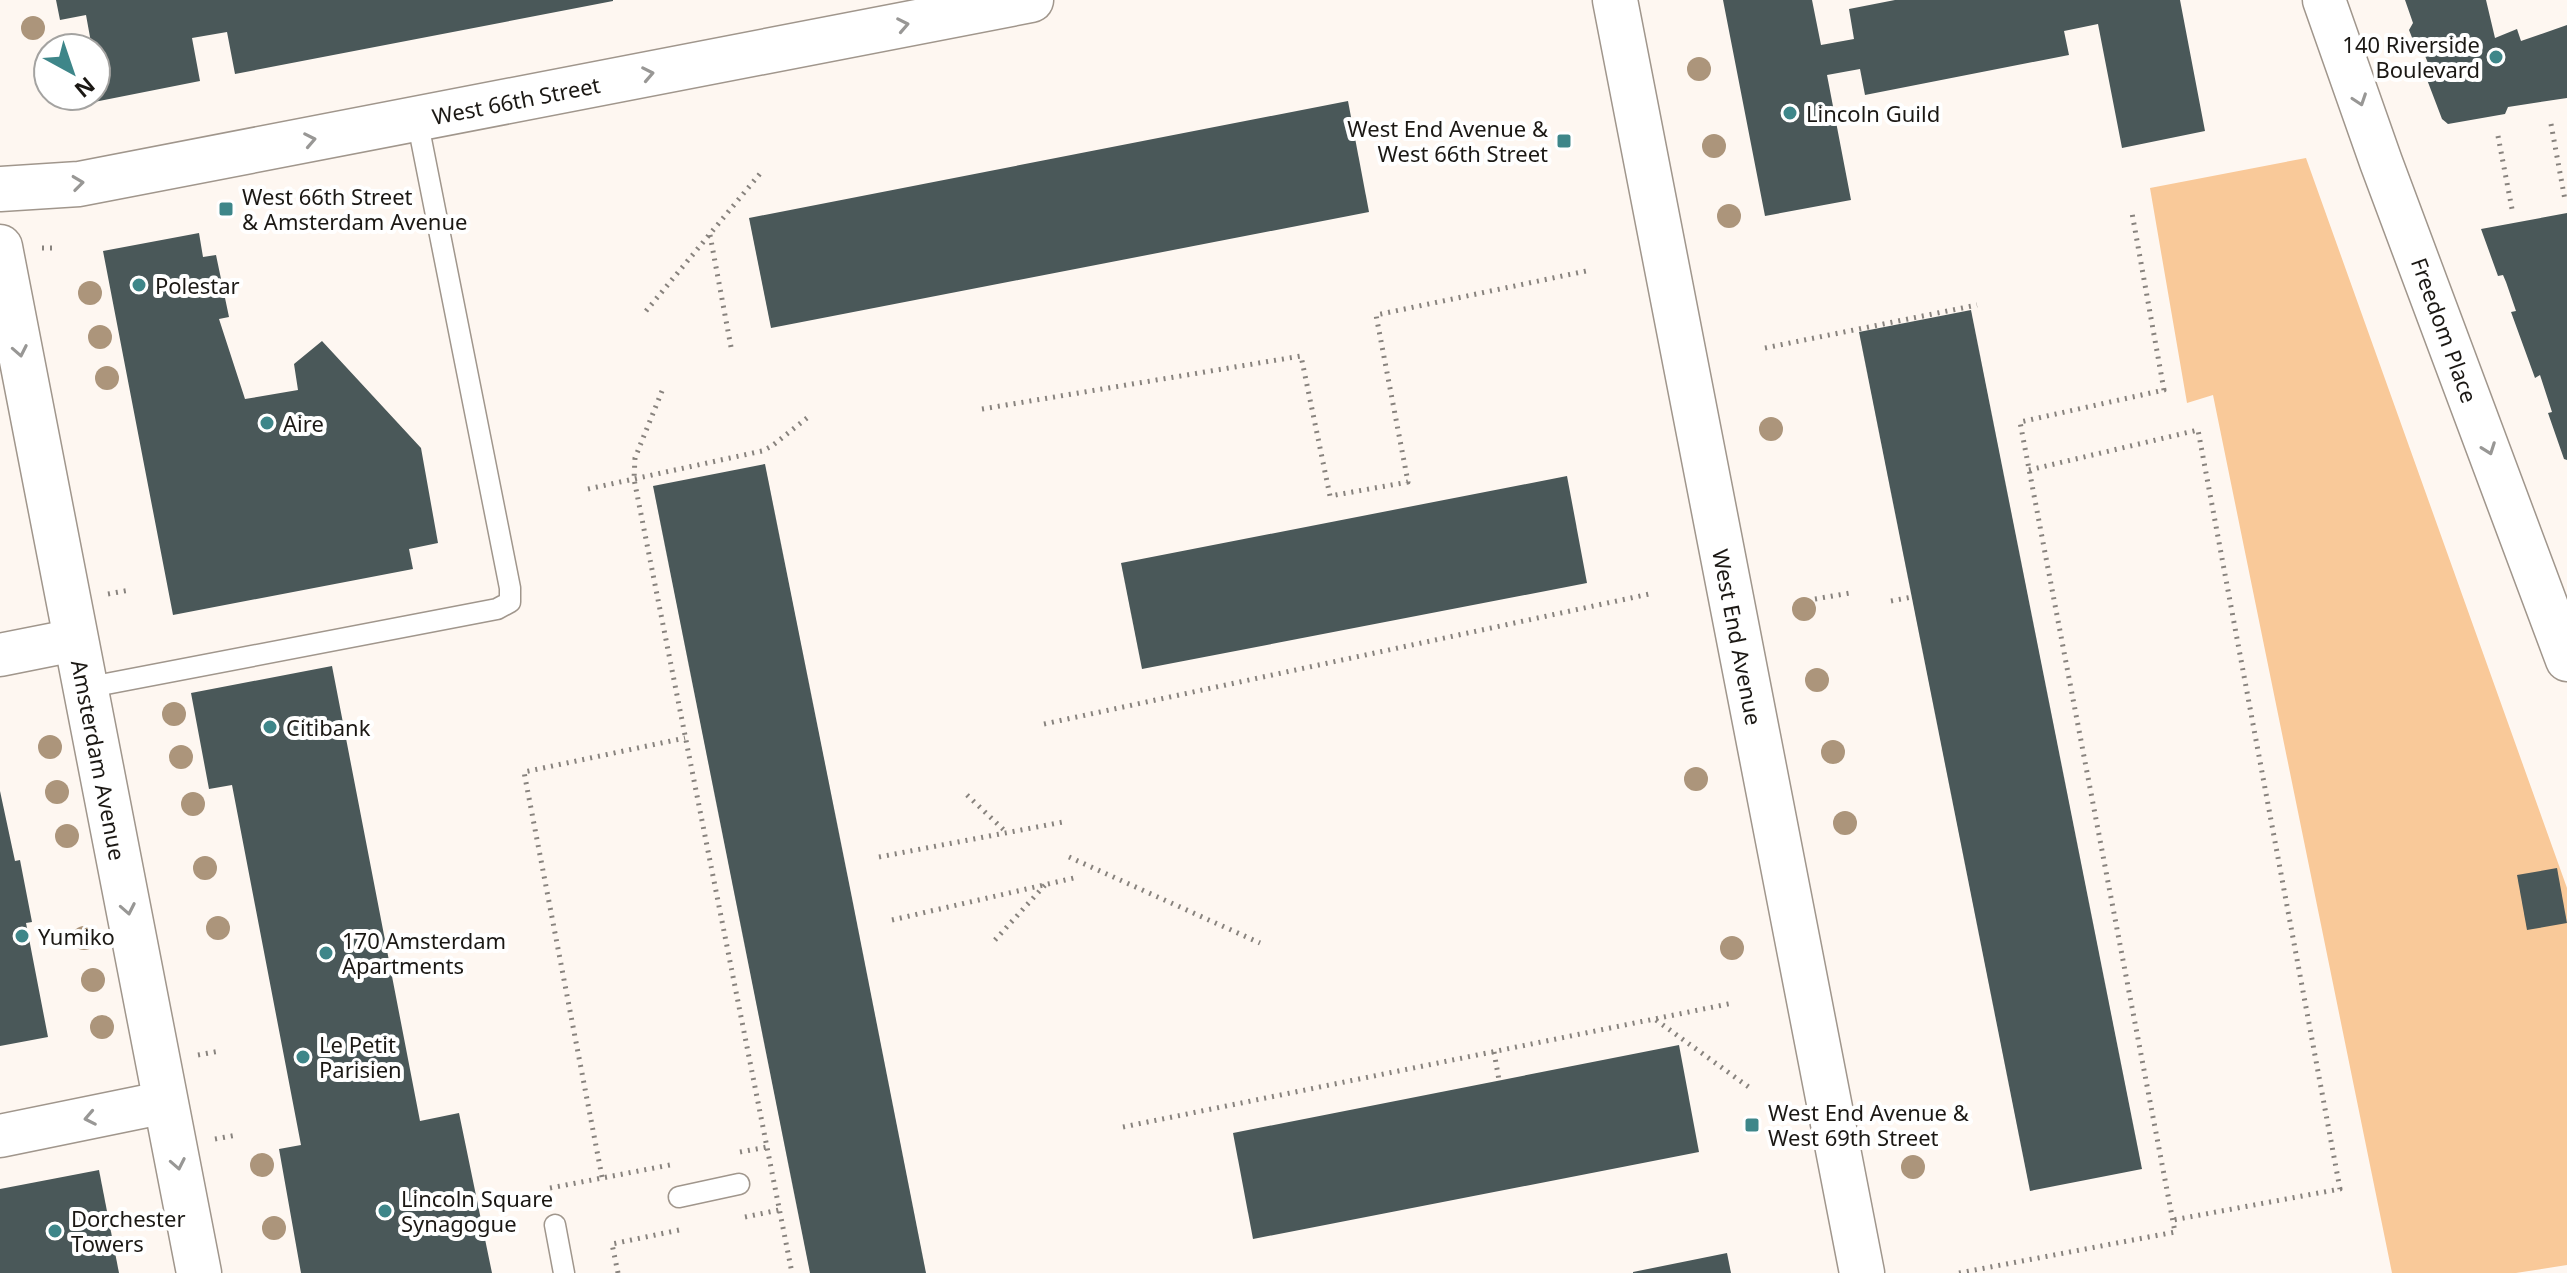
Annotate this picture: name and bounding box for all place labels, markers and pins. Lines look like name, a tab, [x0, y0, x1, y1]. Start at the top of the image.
place label: 140 Riverside Boulevard	[2342, 29, 2480, 84]
marker: 140 Riverside Boulevard	[2487, 48, 2505, 66]
place label: Lincoln Guild	[1806, 98, 1940, 128]
marker: Lincoln Guild	[1781, 104, 1799, 122]
place label: West End Avenue & West 66th Street	[1347, 113, 1549, 168]
marker: West End Avenue & West 66th Street	[1555, 132, 1573, 150]
place label: West 66th Street & Amsterdam Avenue	[242, 181, 467, 236]
marker: West 66th Street & Amsterdam Avenue	[217, 200, 235, 218]
place label: Polestar	[155, 270, 240, 300]
marker: Polestar	[130, 276, 148, 294]
place label: Aire	[283, 408, 324, 438]
marker: Aire	[258, 414, 276, 432]
place label: Citibank	[286, 712, 371, 742]
marker: Citibank	[261, 718, 279, 736]
place label: Yumiko	[38, 921, 115, 951]
place label: 170 Amsterdam Apartments	[342, 925, 506, 980]
marker: Yumiko	[13, 927, 31, 945]
marker: 170 Amsterdam Apartments	[317, 944, 335, 962]
place label: Le Petit Parisien	[319, 1029, 402, 1084]
marker: Le Petit Parisien	[294, 1048, 312, 1066]
place label: West End Avenue & West 69th Street	[1768, 1097, 1970, 1152]
marker: West End Avenue & West 69th Street	[1743, 1116, 1761, 1134]
place label: Lincoln Square Synagogue	[401, 1183, 553, 1238]
marker: Lincoln Square Synagogue	[376, 1202, 394, 1220]
place label: Dorchester Towers	[71, 1203, 186, 1258]
marker: Dorchester Towers	[46, 1222, 64, 1240]

